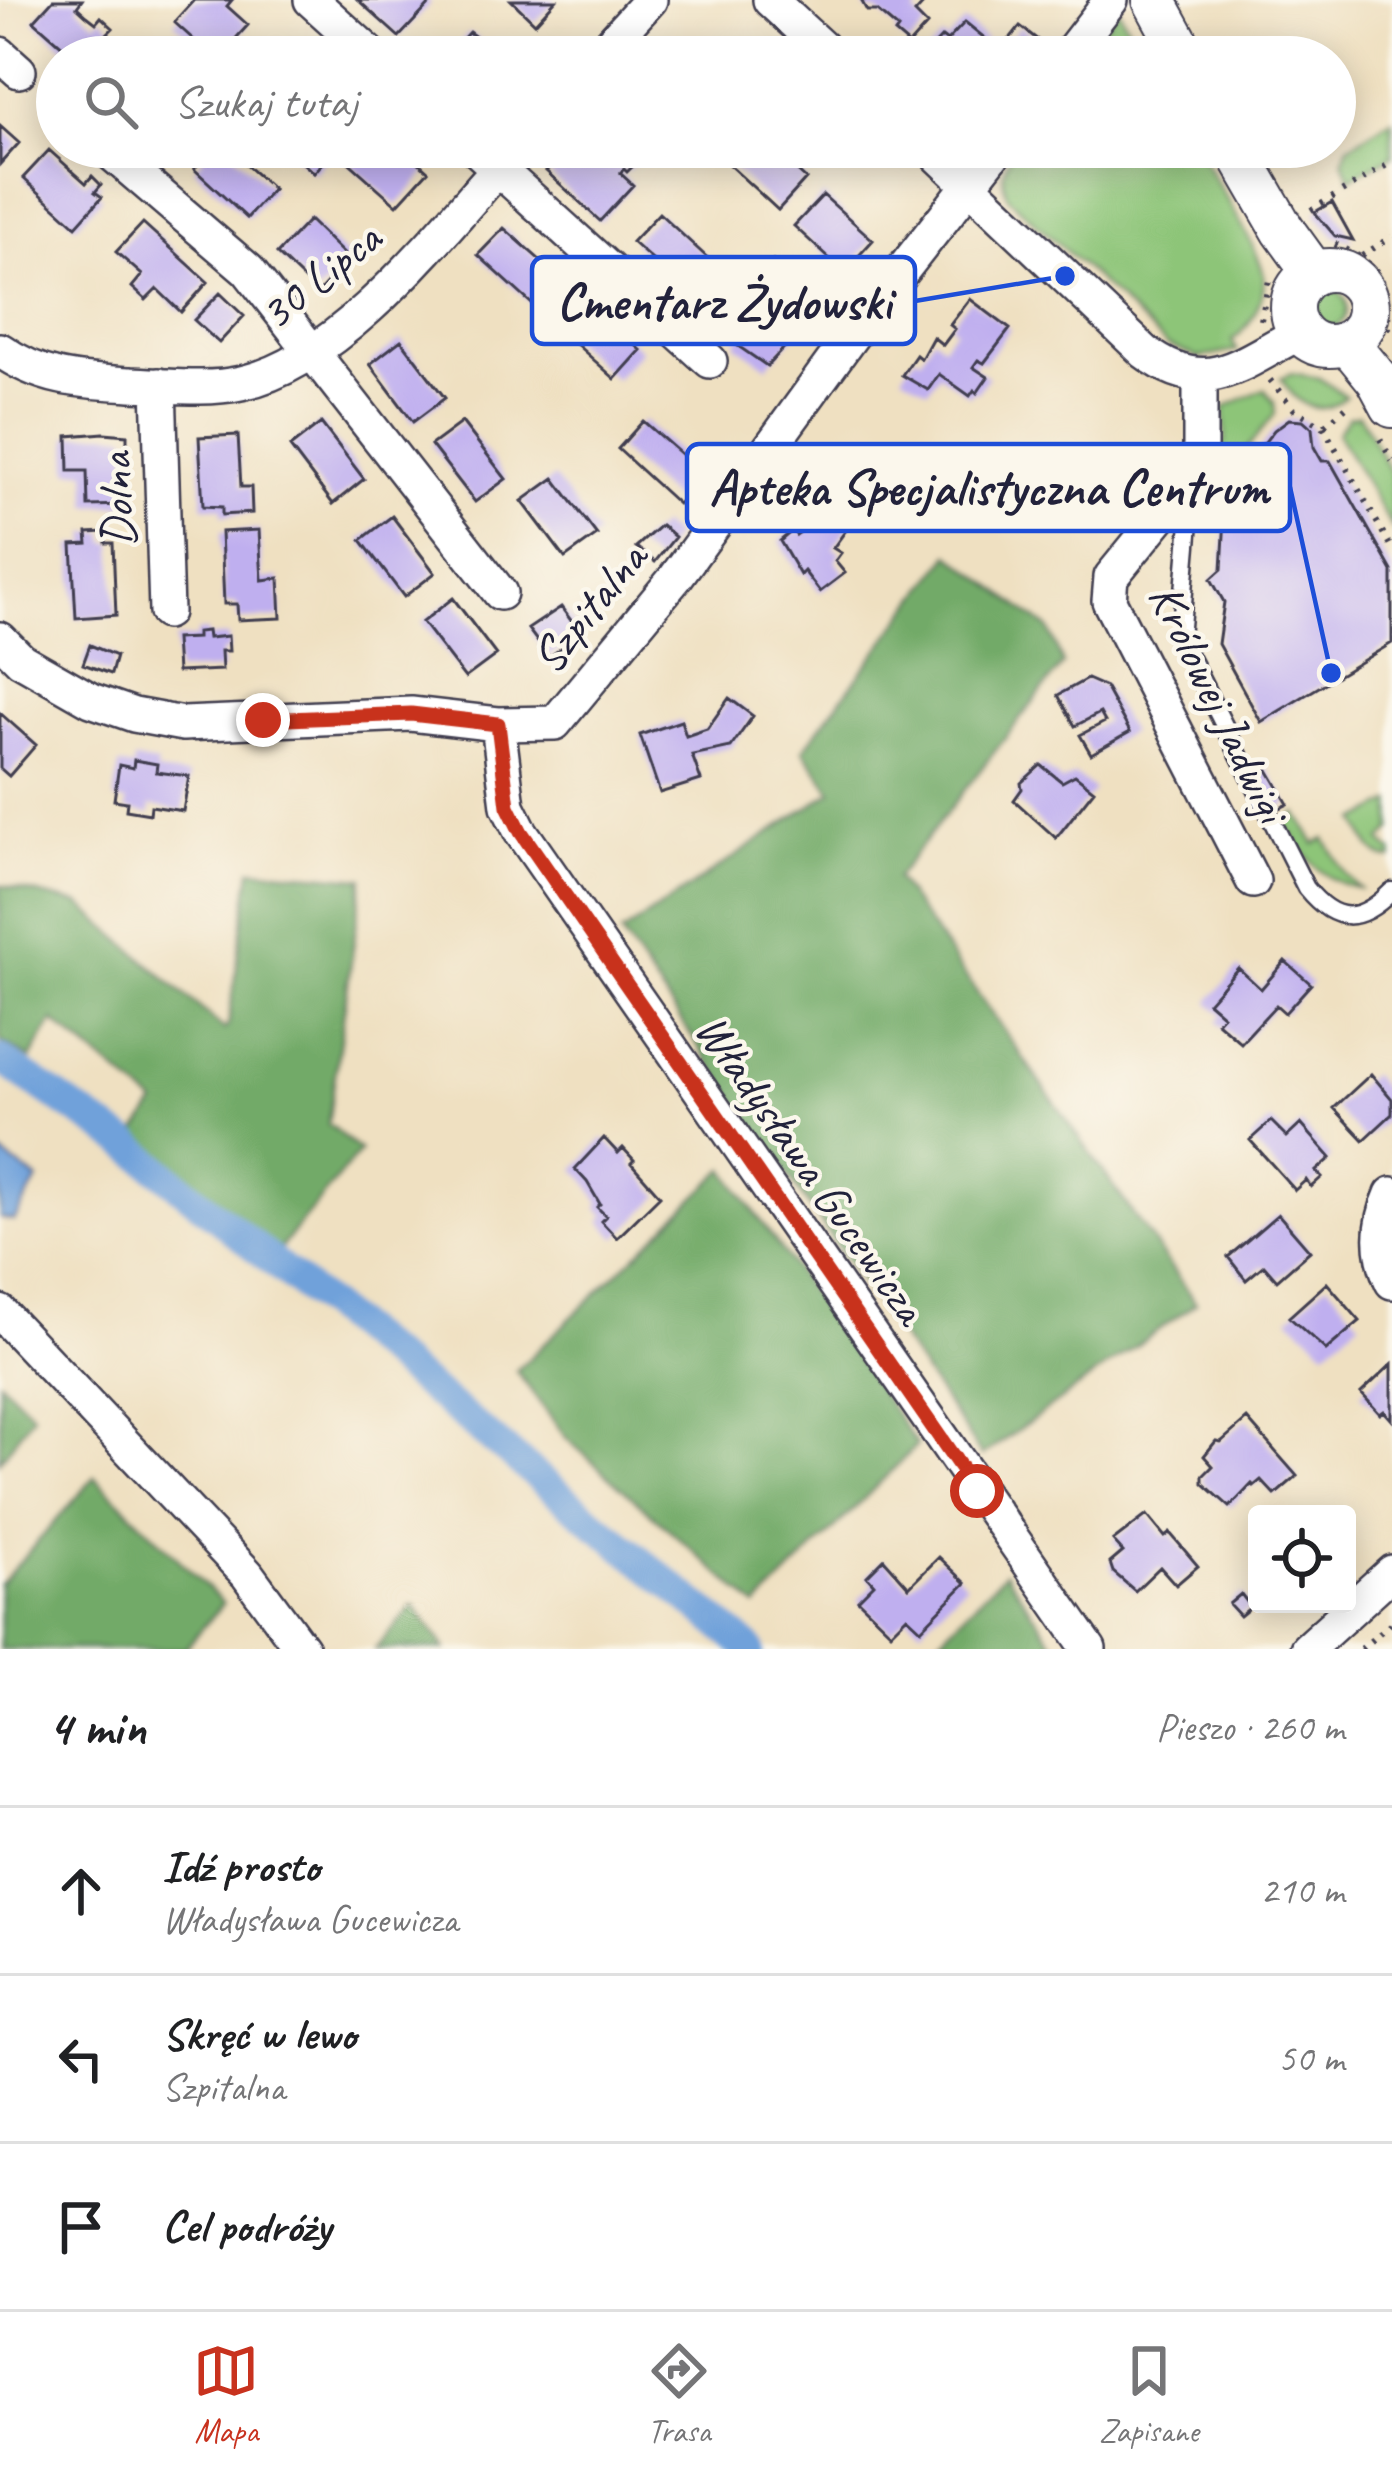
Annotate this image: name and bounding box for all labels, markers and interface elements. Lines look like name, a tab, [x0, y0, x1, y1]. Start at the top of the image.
search box	[36, 36, 1356, 168]
icon: search	[78, 69, 144, 135]
text: Szukaj tutaj	[174, 74, 357, 131]
street label: 30 Lipca	[247, 207, 395, 343]
callout: Cmentarz Żydowski	[532, 257, 915, 344]
text: Cmentarz Żydowski	[557, 270, 897, 334]
callout: Apteka Specjalistyczna Centrum	[687, 444, 1290, 531]
street label: Dolna	[84, 449, 148, 548]
text: Apteka Specjalistyczna Centrum	[709, 456, 1271, 520]
street label: Szpitalna	[518, 527, 662, 685]
street label: Królowej Jadwigi	[1136, 573, 1305, 836]
route end	[236, 693, 290, 747]
street label: Władysława Gucewicza	[682, 1002, 943, 1338]
route start	[950, 1464, 1004, 1518]
map controls	[1248, 1505, 1356, 1613]
button: locate	[1248, 1505, 1356, 1613]
text: 4 min	[48, 1695, 146, 1759]
text: Pieszo · 260 m	[1156, 1703, 1344, 1752]
text: Idź prosto	[162, 1838, 320, 1895]
icon: ahead	[48, 1858, 114, 1924]
text: 210 m	[1260, 1866, 1344, 1915]
text: Władysława Gucewicza	[162, 1895, 458, 1944]
text: Skręć w lewo	[162, 2006, 356, 2063]
icon: left	[48, 2026, 114, 2092]
text: 50 m	[1278, 2034, 1344, 2083]
text: Szpitalna	[162, 2063, 285, 2112]
icon: arrive	[48, 2194, 114, 2260]
text: Cel podróży	[162, 2198, 331, 2255]
tab: Mapa	[193, 2338, 259, 2452]
tab: Trasa	[646, 2338, 712, 2452]
tab: Zapisane	[1099, 2338, 1199, 2452]

